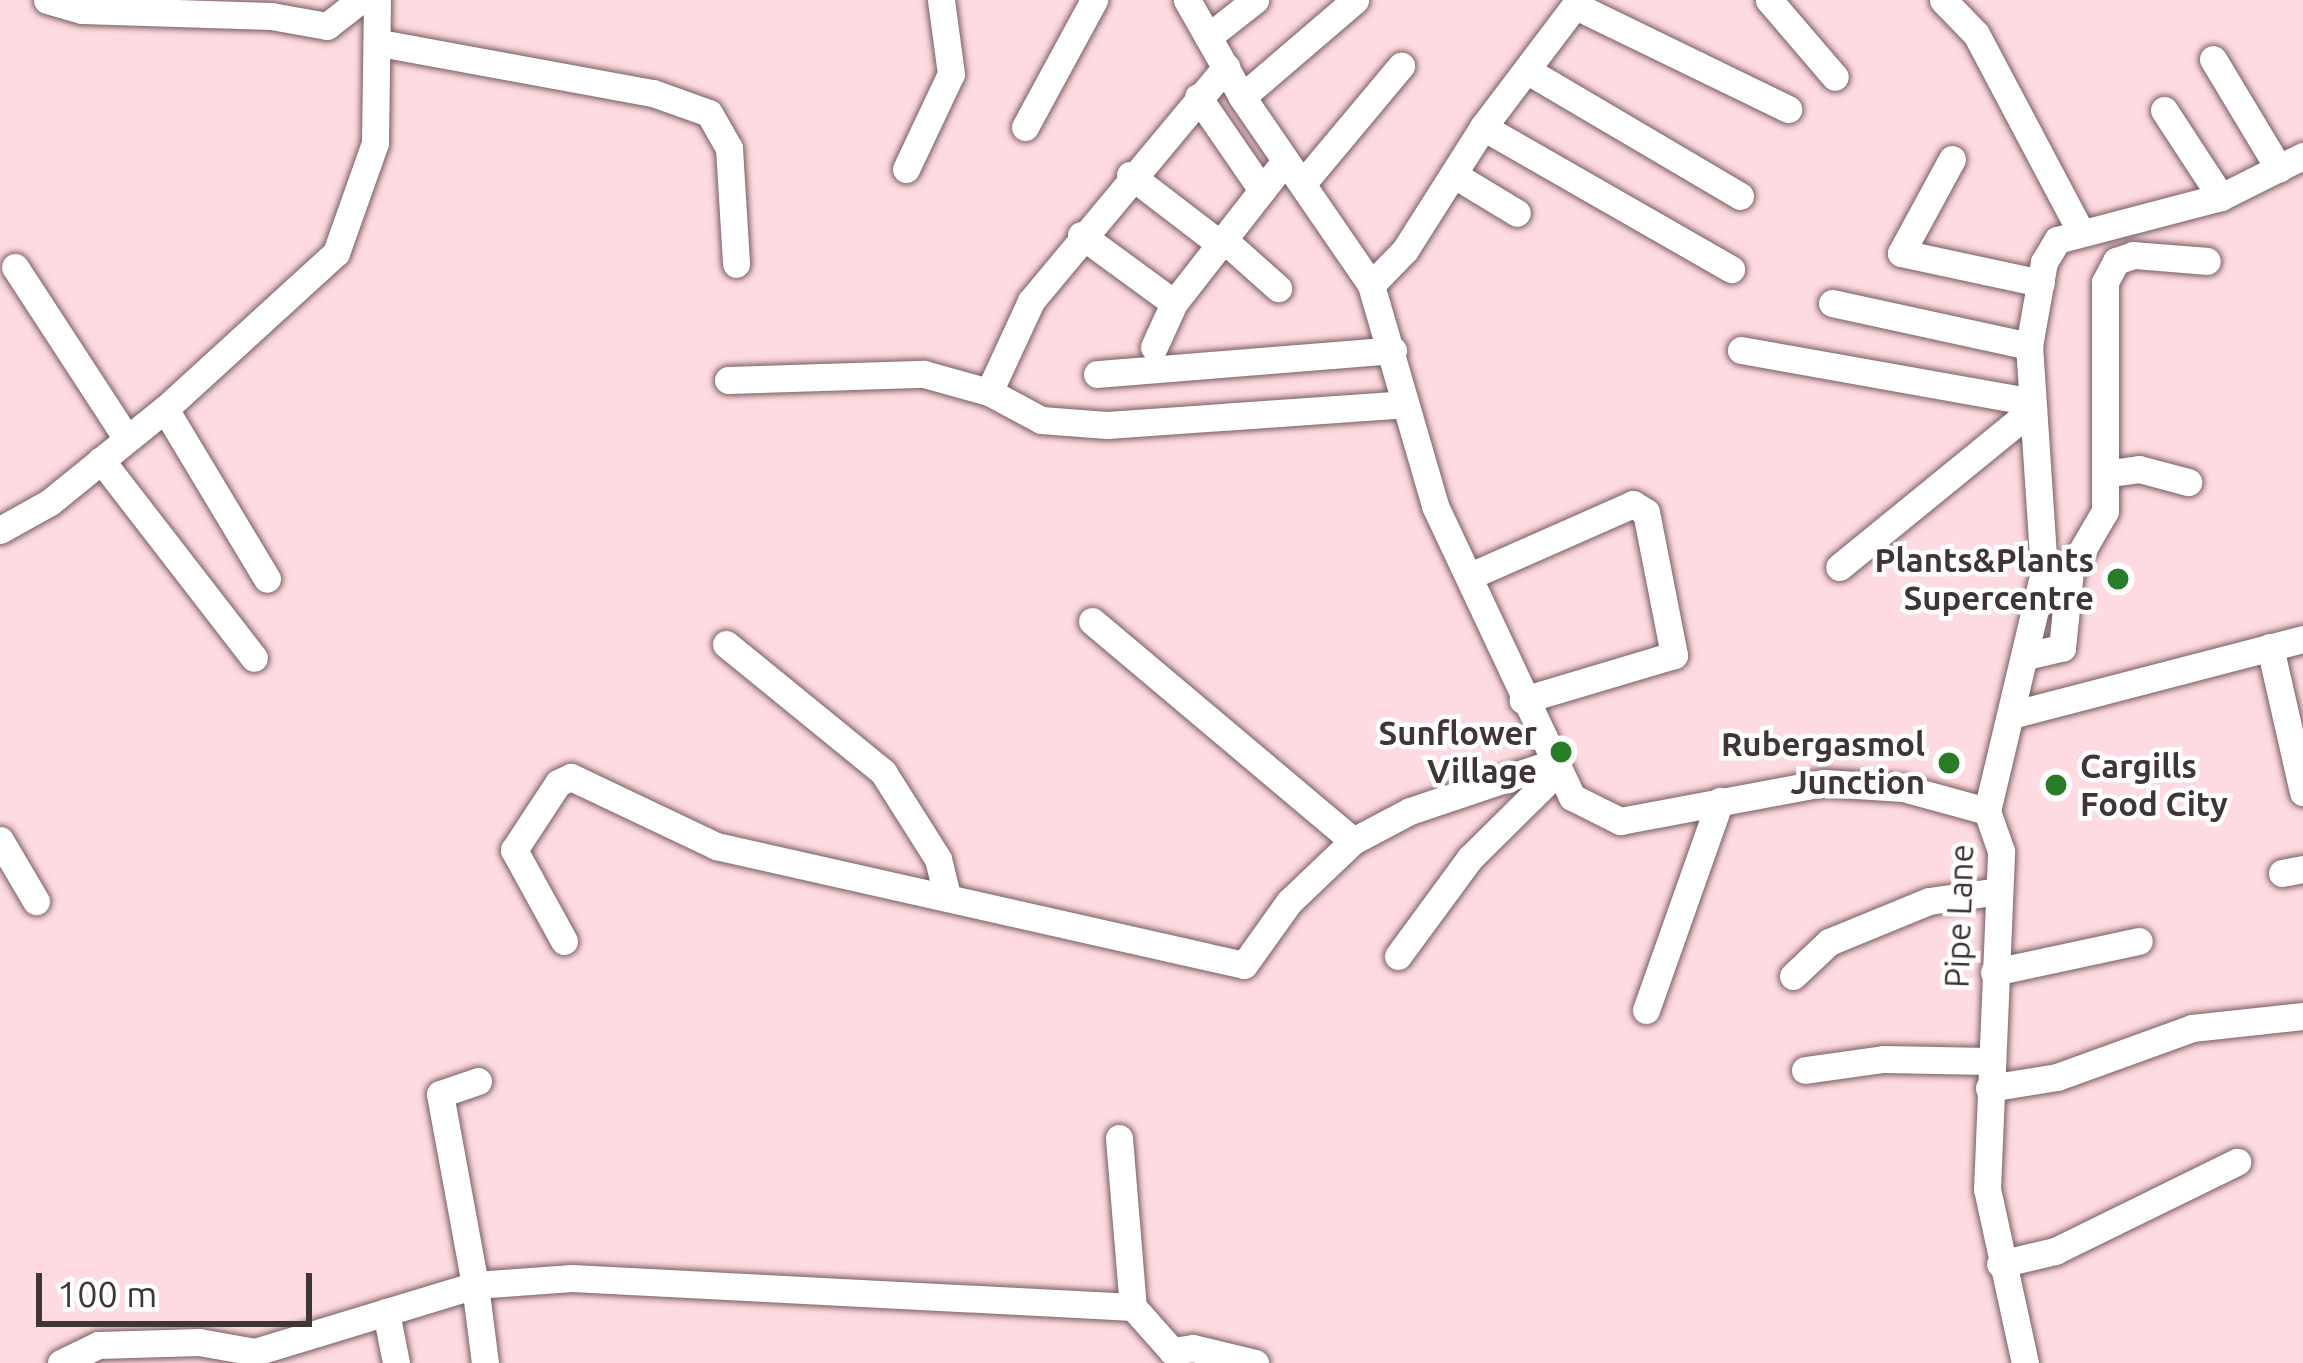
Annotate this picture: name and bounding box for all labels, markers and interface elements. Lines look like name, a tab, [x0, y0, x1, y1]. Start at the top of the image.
place label: Plants&Plants Supercentre	[1875, 540, 2094, 618]
marker: Plants&Plants Supercentre	[2105, 566, 2131, 592]
place label: Sunflower Village	[1378, 713, 1537, 791]
place label: Rubergasmol Junction	[1721, 724, 1925, 802]
marker: Sunflower Village	[1548, 739, 1574, 765]
place label: Cargills Food City	[2080, 746, 2228, 824]
marker: Rubergasmol Junction	[1936, 750, 1962, 776]
marker: Cargills Food City	[2043, 772, 2069, 798]
street label: Pipe Lane	[1937, 844, 1981, 988]
scale bar	[42, 1249, 318, 1323]
text: 100 m	[57, 1273, 157, 1314]

